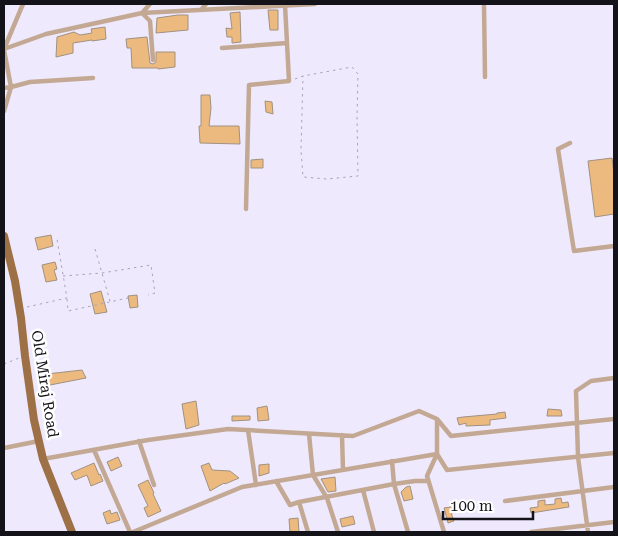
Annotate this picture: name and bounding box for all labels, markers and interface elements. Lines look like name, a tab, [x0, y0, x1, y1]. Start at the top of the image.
street label: Old Miraj Road	[28, 329, 62, 439]
scale bar	[443, 488, 533, 520]
text: 100 m	[450, 497, 493, 515]

